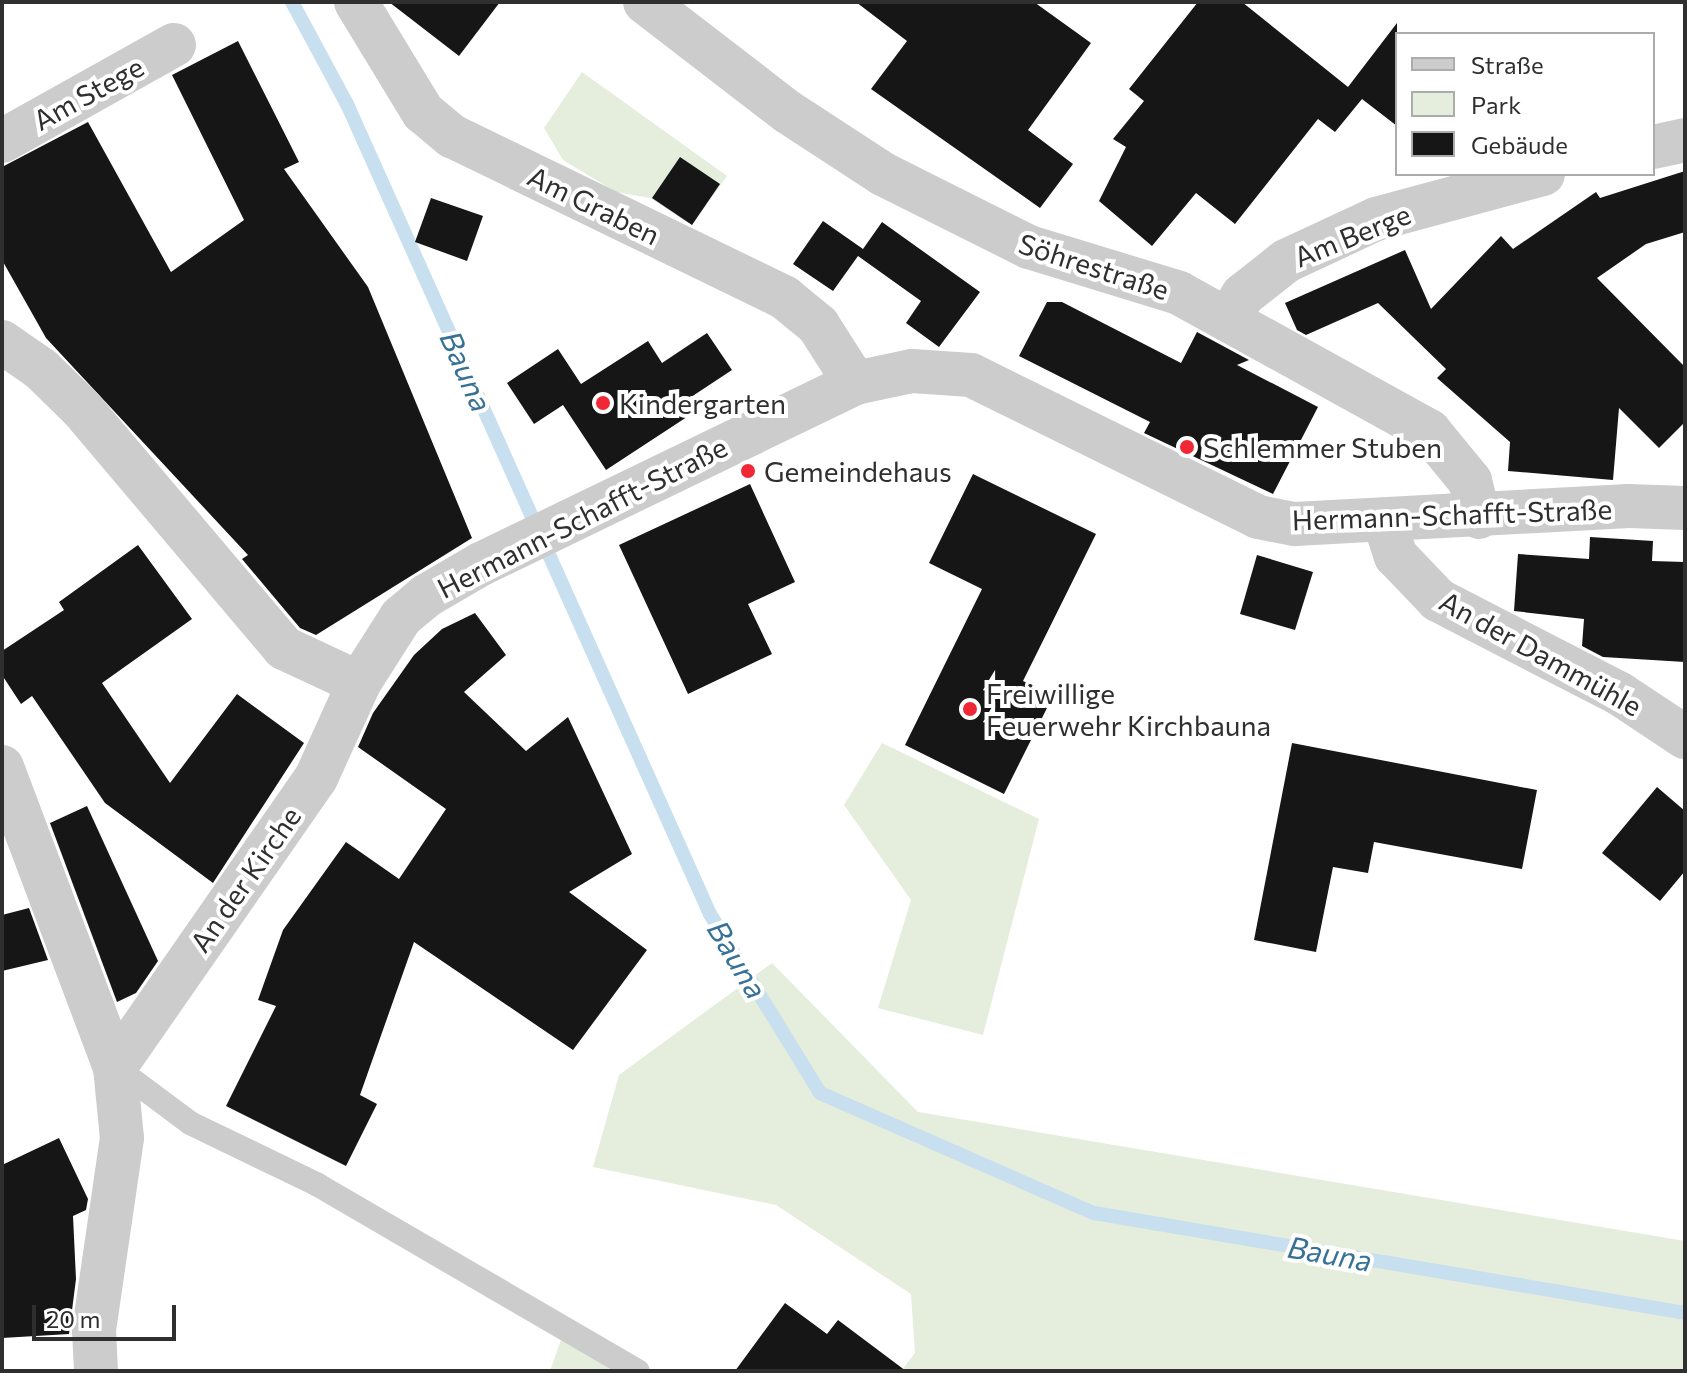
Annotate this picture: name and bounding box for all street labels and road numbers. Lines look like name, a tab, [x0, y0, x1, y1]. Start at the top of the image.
street label: Am Stege	[27, 49, 149, 137]
street label: Am Graben	[523, 159, 665, 251]
street label: Am Berge	[1289, 196, 1415, 274]
street label: Söhrestraße	[1015, 226, 1173, 306]
street label: Hermann-Schafft-Straße	[432, 429, 732, 605]
street label: Hermann-Schafft-Straße	[1291, 492, 1613, 536]
street label: An der Dammühle	[1434, 584, 1648, 722]
street label: An der Kirche	[183, 800, 307, 958]

